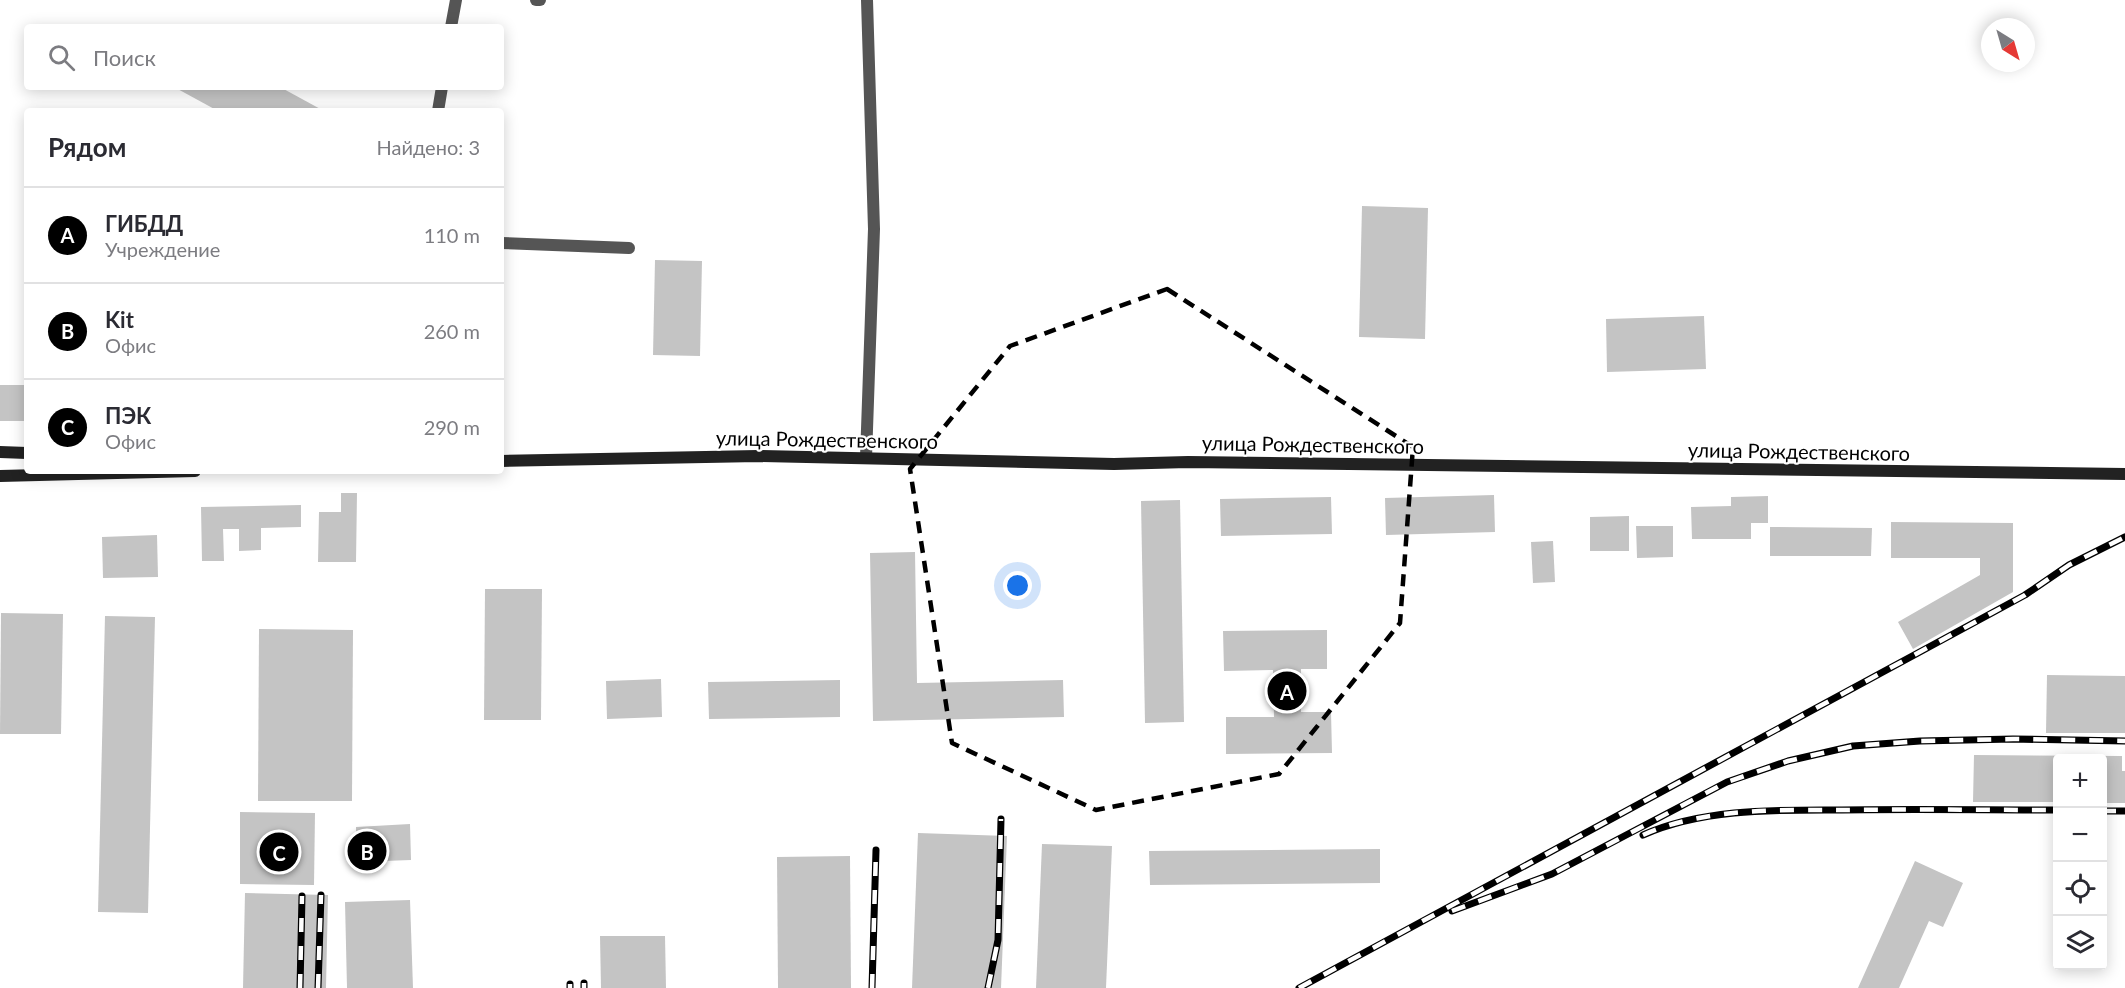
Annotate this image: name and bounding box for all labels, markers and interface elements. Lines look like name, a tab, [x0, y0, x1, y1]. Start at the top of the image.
north arrow	[1981, 18, 2035, 72]
search box	[24, 24, 504, 90]
icon: search	[45, 41, 78, 74]
text: Поиск	[93, 44, 156, 71]
text: Рядом	[48, 131, 126, 163]
text: Найдено: 3	[377, 135, 480, 159]
text: ГИБДД	[105, 210, 183, 237]
text: A	[61, 223, 74, 247]
text: 110 m	[424, 223, 480, 247]
text: Учреждение	[105, 237, 220, 261]
text: Kit	[105, 306, 134, 333]
text: B	[61, 319, 74, 343]
text: 260 m	[424, 319, 480, 343]
text: Офис	[105, 333, 156, 357]
text: ПЭК	[105, 402, 151, 429]
text: C	[61, 415, 74, 439]
text: 290 m	[424, 415, 480, 439]
street label: улица Рождественского	[716, 425, 938, 453]
text: Офис	[105, 429, 156, 453]
street label: улица Рождественского	[1202, 430, 1424, 458]
street label: улица Рождественского	[1688, 437, 1910, 465]
your location	[1003, 571, 1032, 600]
pin: A	[1268, 668, 1306, 714]
map controls	[2053, 754, 2107, 970]
button: +	[2053, 754, 2107, 808]
button: −	[2053, 808, 2107, 862]
pin: B	[348, 828, 386, 874]
pin: C	[260, 830, 298, 874]
button: locate	[2053, 862, 2107, 916]
button: layers	[2053, 916, 2107, 970]

